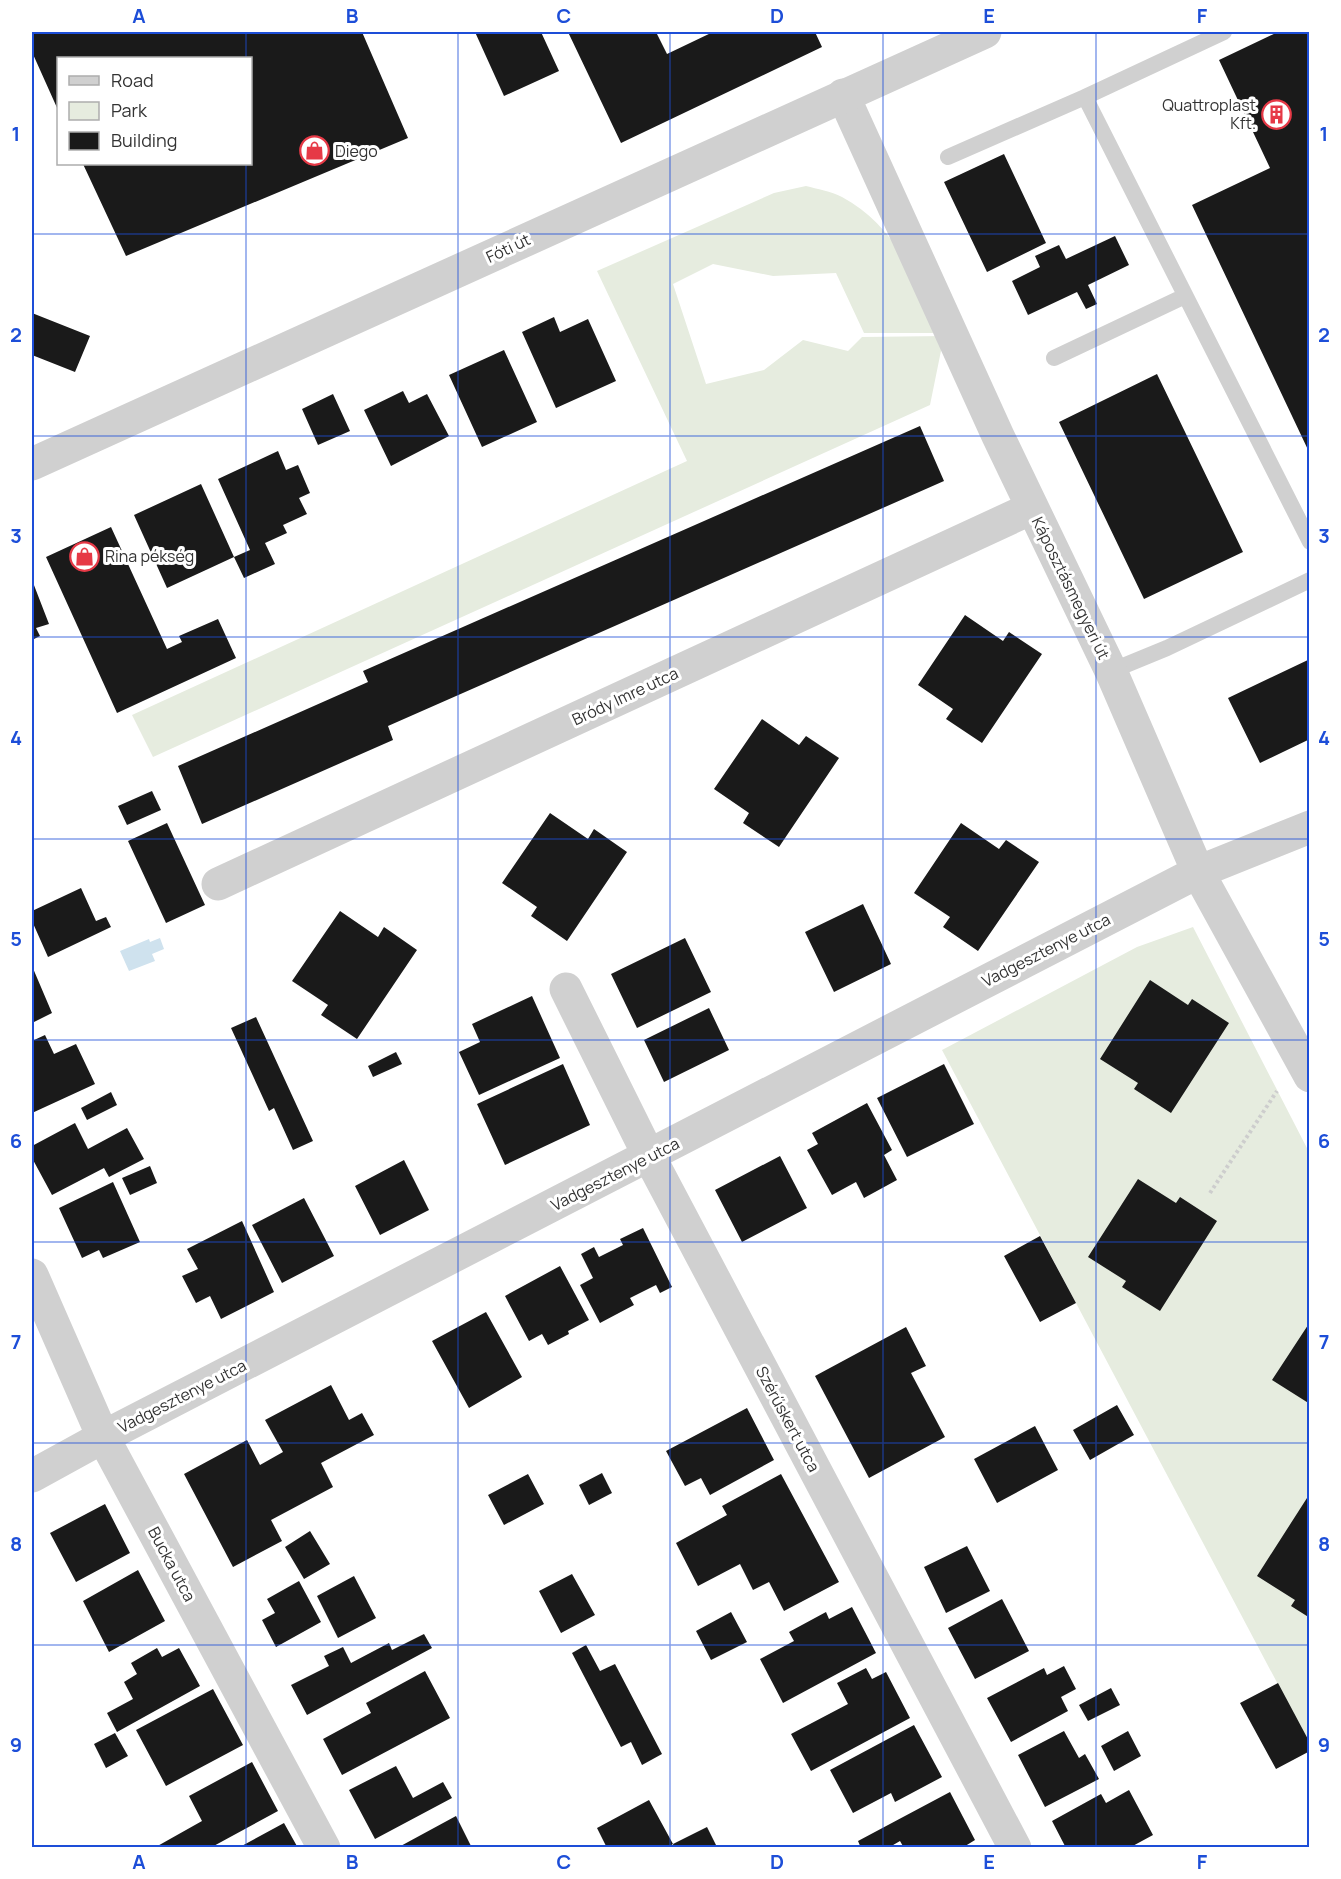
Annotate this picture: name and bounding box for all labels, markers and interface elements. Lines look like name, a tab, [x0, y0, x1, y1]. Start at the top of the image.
text: A	[132, 2, 146, 29]
text: B	[346, 2, 359, 29]
text: C	[557, 2, 571, 29]
text: D	[770, 2, 784, 29]
text: E	[983, 2, 995, 29]
text: F	[1197, 2, 1208, 29]
legend	[57, 57, 252, 165]
text: Road	[111, 68, 154, 92]
place label: Quattroplast Kft.	[1162, 94, 1256, 134]
text: Park	[111, 98, 148, 122]
building icon: Quattroplast Kft.	[1261, 98, 1293, 130]
text: 1	[12, 120, 20, 147]
text: 1	[1320, 120, 1328, 147]
text: Building	[111, 128, 177, 152]
shop icon: Diego	[298, 135, 330, 167]
place label: Diego	[335, 140, 378, 162]
street label: Fóti út	[482, 228, 534, 268]
text: 2	[10, 321, 22, 348]
text: 2	[1318, 321, 1330, 348]
street label: Káposztásmegyeri út	[1027, 513, 1115, 663]
text: 3	[10, 522, 22, 549]
text: 3	[1318, 522, 1330, 549]
shop icon: Rina pékség	[68, 540, 100, 572]
place label: Rina pékség	[105, 545, 194, 567]
street label: Bródy Imre utca	[568, 662, 682, 730]
text: 4	[10, 724, 22, 751]
text: 4	[1318, 724, 1330, 751]
street label: Vadgesztenye utca	[978, 908, 1114, 992]
text: 5	[10, 925, 22, 952]
text: 5	[1318, 925, 1330, 952]
text: 6	[10, 1127, 22, 1154]
text: 6	[1318, 1127, 1330, 1154]
street label: Vadgesztenye utca	[547, 1132, 683, 1216]
text: 7	[11, 1328, 21, 1355]
text: 7	[1319, 1328, 1329, 1355]
street label: Vadgesztenye utca	[114, 1354, 250, 1438]
street label: Szérűskert utca	[751, 1362, 825, 1476]
street label: Bucka utca	[143, 1523, 201, 1605]
text: 8	[10, 1530, 22, 1557]
text: 8	[1318, 1530, 1330, 1557]
text: 9	[10, 1731, 22, 1758]
text: 9	[1318, 1731, 1330, 1758]
text: A	[132, 1848, 146, 1875]
text: B	[346, 1848, 359, 1875]
text: C	[557, 1848, 571, 1875]
text: D	[770, 1848, 784, 1875]
text: E	[983, 1848, 995, 1875]
text: F	[1197, 1848, 1208, 1875]

